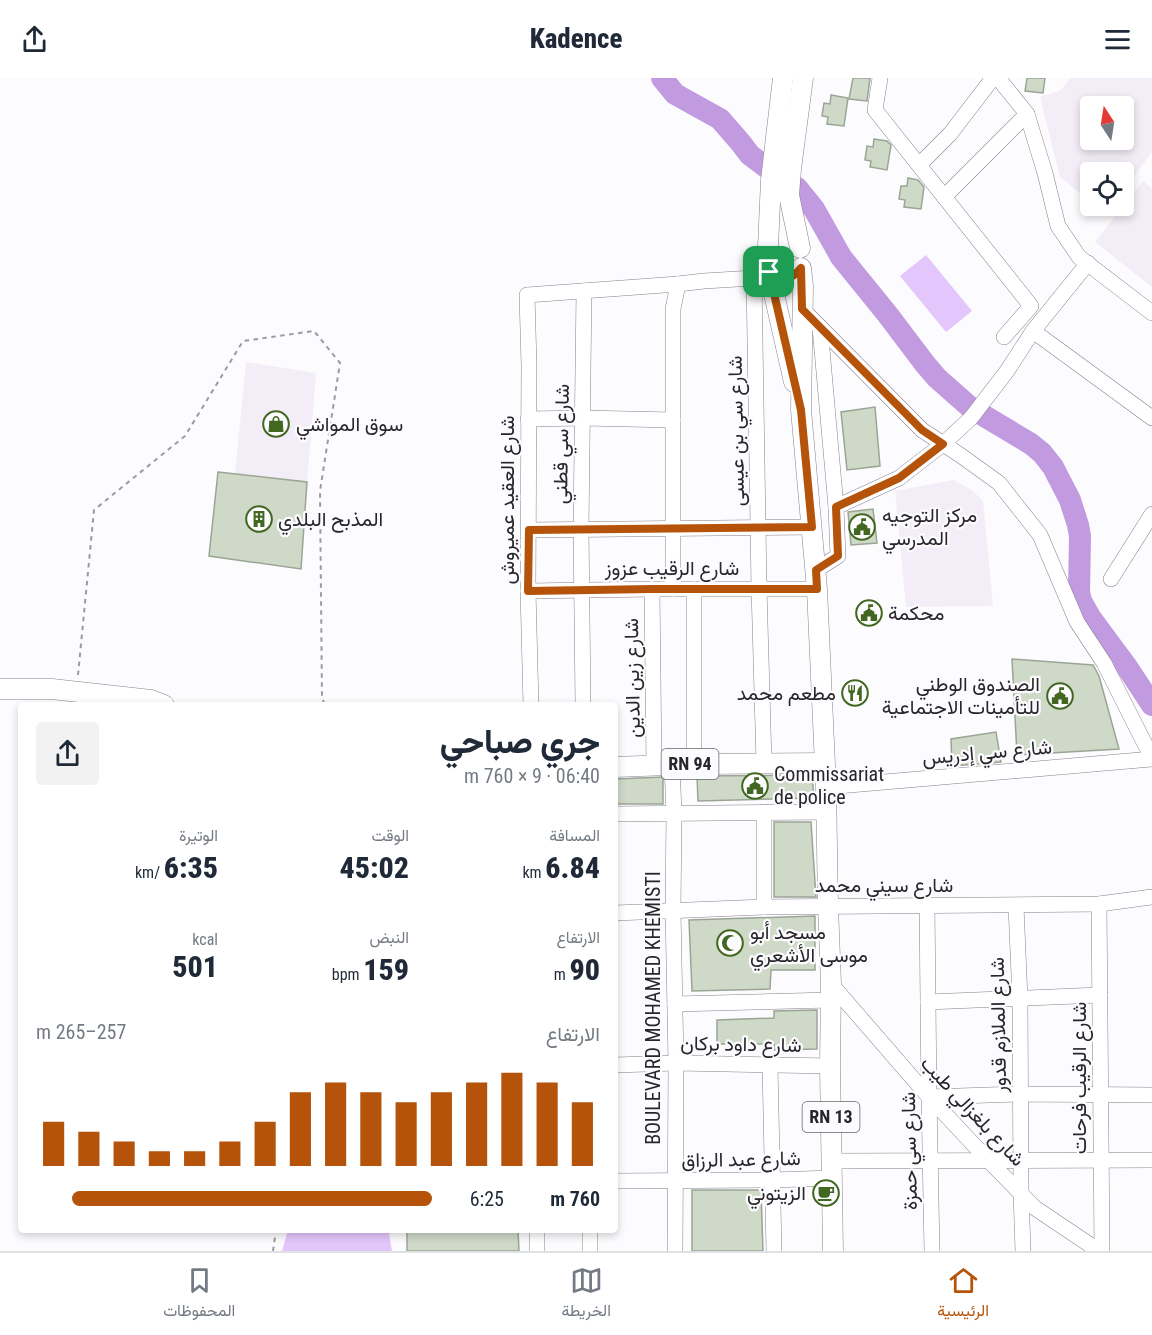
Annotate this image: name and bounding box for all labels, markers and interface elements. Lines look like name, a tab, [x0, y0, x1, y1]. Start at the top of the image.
icon: share	[18, 23, 51, 56]
text: Kadence	[530, 23, 622, 55]
icon: menu	[1101, 23, 1134, 56]
north arrow	[1080, 96, 1134, 150]
map controls	[1080, 96, 1134, 216]
button: locate	[1080, 162, 1134, 216]
pin	[743, 246, 794, 297]
icon: arrive	[752, 255, 785, 288]
street label: شارع سي بن عيسى	[723, 355, 754, 507]
street label: شارع سي قطني	[548, 384, 579, 505]
shop icon: سوق المواشي	[261, 409, 291, 439]
place label: سوق المواشي	[296, 412, 403, 441]
street label: شارع العقيد عميروش	[495, 416, 521, 584]
place label: مركز التوجيه المدرسي	[882, 503, 977, 555]
building icon: المذبح البلدي	[244, 504, 274, 534]
place label: المذبح البلدي	[278, 507, 383, 536]
public building icon: مركز التوجيه المدرسي	[847, 512, 877, 542]
street label: شارع الرقيب عزوز	[604, 556, 739, 582]
public building icon: محكمة	[854, 598, 884, 628]
place label: محكمة	[888, 601, 944, 625]
street label: شارع زين الدين	[619, 618, 647, 738]
place label: الصندوق الوطني للتأمينات الاجتماعية	[882, 672, 1040, 719]
restaurant icon: مطعم محمد	[840, 678, 870, 708]
place label: مطعم محمد	[737, 681, 836, 706]
public building icon: الصندوق الوطني للتأمينات الاجتماعية	[1045, 681, 1075, 711]
button: share	[36, 722, 99, 785]
text: جري صباحي	[440, 722, 600, 761]
street label: شارع سي إدريس	[921, 734, 1053, 775]
road number: RN 94	[662, 749, 718, 779]
place label: Commissariat de police	[774, 762, 884, 809]
text: 06:40 · 9 × 760 m	[464, 764, 600, 788]
public building icon: Commissariat de police	[740, 771, 770, 801]
text: الوتيرة	[179, 826, 218, 845]
text: الوقت	[371, 826, 409, 845]
text: المسافة	[549, 826, 600, 845]
text: 6:35	[164, 850, 218, 885]
text: 45:02	[340, 850, 409, 885]
text: 6.84	[545, 850, 600, 885]
text: /km	[135, 863, 164, 882]
text: km	[522, 863, 545, 882]
street label: BOULEVARD MOHAMED KHEMISTI	[641, 871, 665, 1145]
street label: شارع سيني محمد	[815, 873, 953, 902]
place label: مسجد أبو موسى الأشعري	[750, 920, 868, 972]
text: النبض	[369, 928, 409, 947]
text: الارتفاع	[557, 928, 600, 947]
mosque icon: مسجد أبو موسى الأشعري	[715, 928, 745, 958]
text: kcal	[192, 930, 218, 949]
text: 501	[172, 949, 218, 984]
text: 159	[363, 952, 409, 987]
text: 90	[570, 952, 600, 987]
street label: شارع الملازم قدور	[985, 957, 1013, 1094]
text: bpm	[332, 965, 363, 984]
text: m	[554, 965, 570, 984]
street label: شارع الرقيب فرحات	[1067, 1002, 1093, 1154]
text: 257–265 m	[36, 1020, 126, 1044]
text: الارتفاع	[546, 1022, 600, 1046]
street label: شارع داود بركان	[680, 1031, 802, 1059]
street label: شارع بلغزالي طيب	[912, 1051, 1030, 1174]
street label: شارع سي حمزة	[896, 1091, 927, 1210]
road number: RN 13	[802, 1102, 860, 1132]
street label: شارع عبد الرزاق	[681, 1146, 801, 1174]
cafe icon: الزيتوني	[811, 1178, 841, 1208]
place label: الزيتوني	[747, 1181, 806, 1210]
text: 6:25	[470, 1187, 504, 1211]
text: 760 m	[550, 1187, 600, 1211]
tab: المحفوظات	[163, 1264, 235, 1325]
tab: الخريطة	[561, 1264, 611, 1325]
tab: الرئيسية	[937, 1264, 989, 1325]

